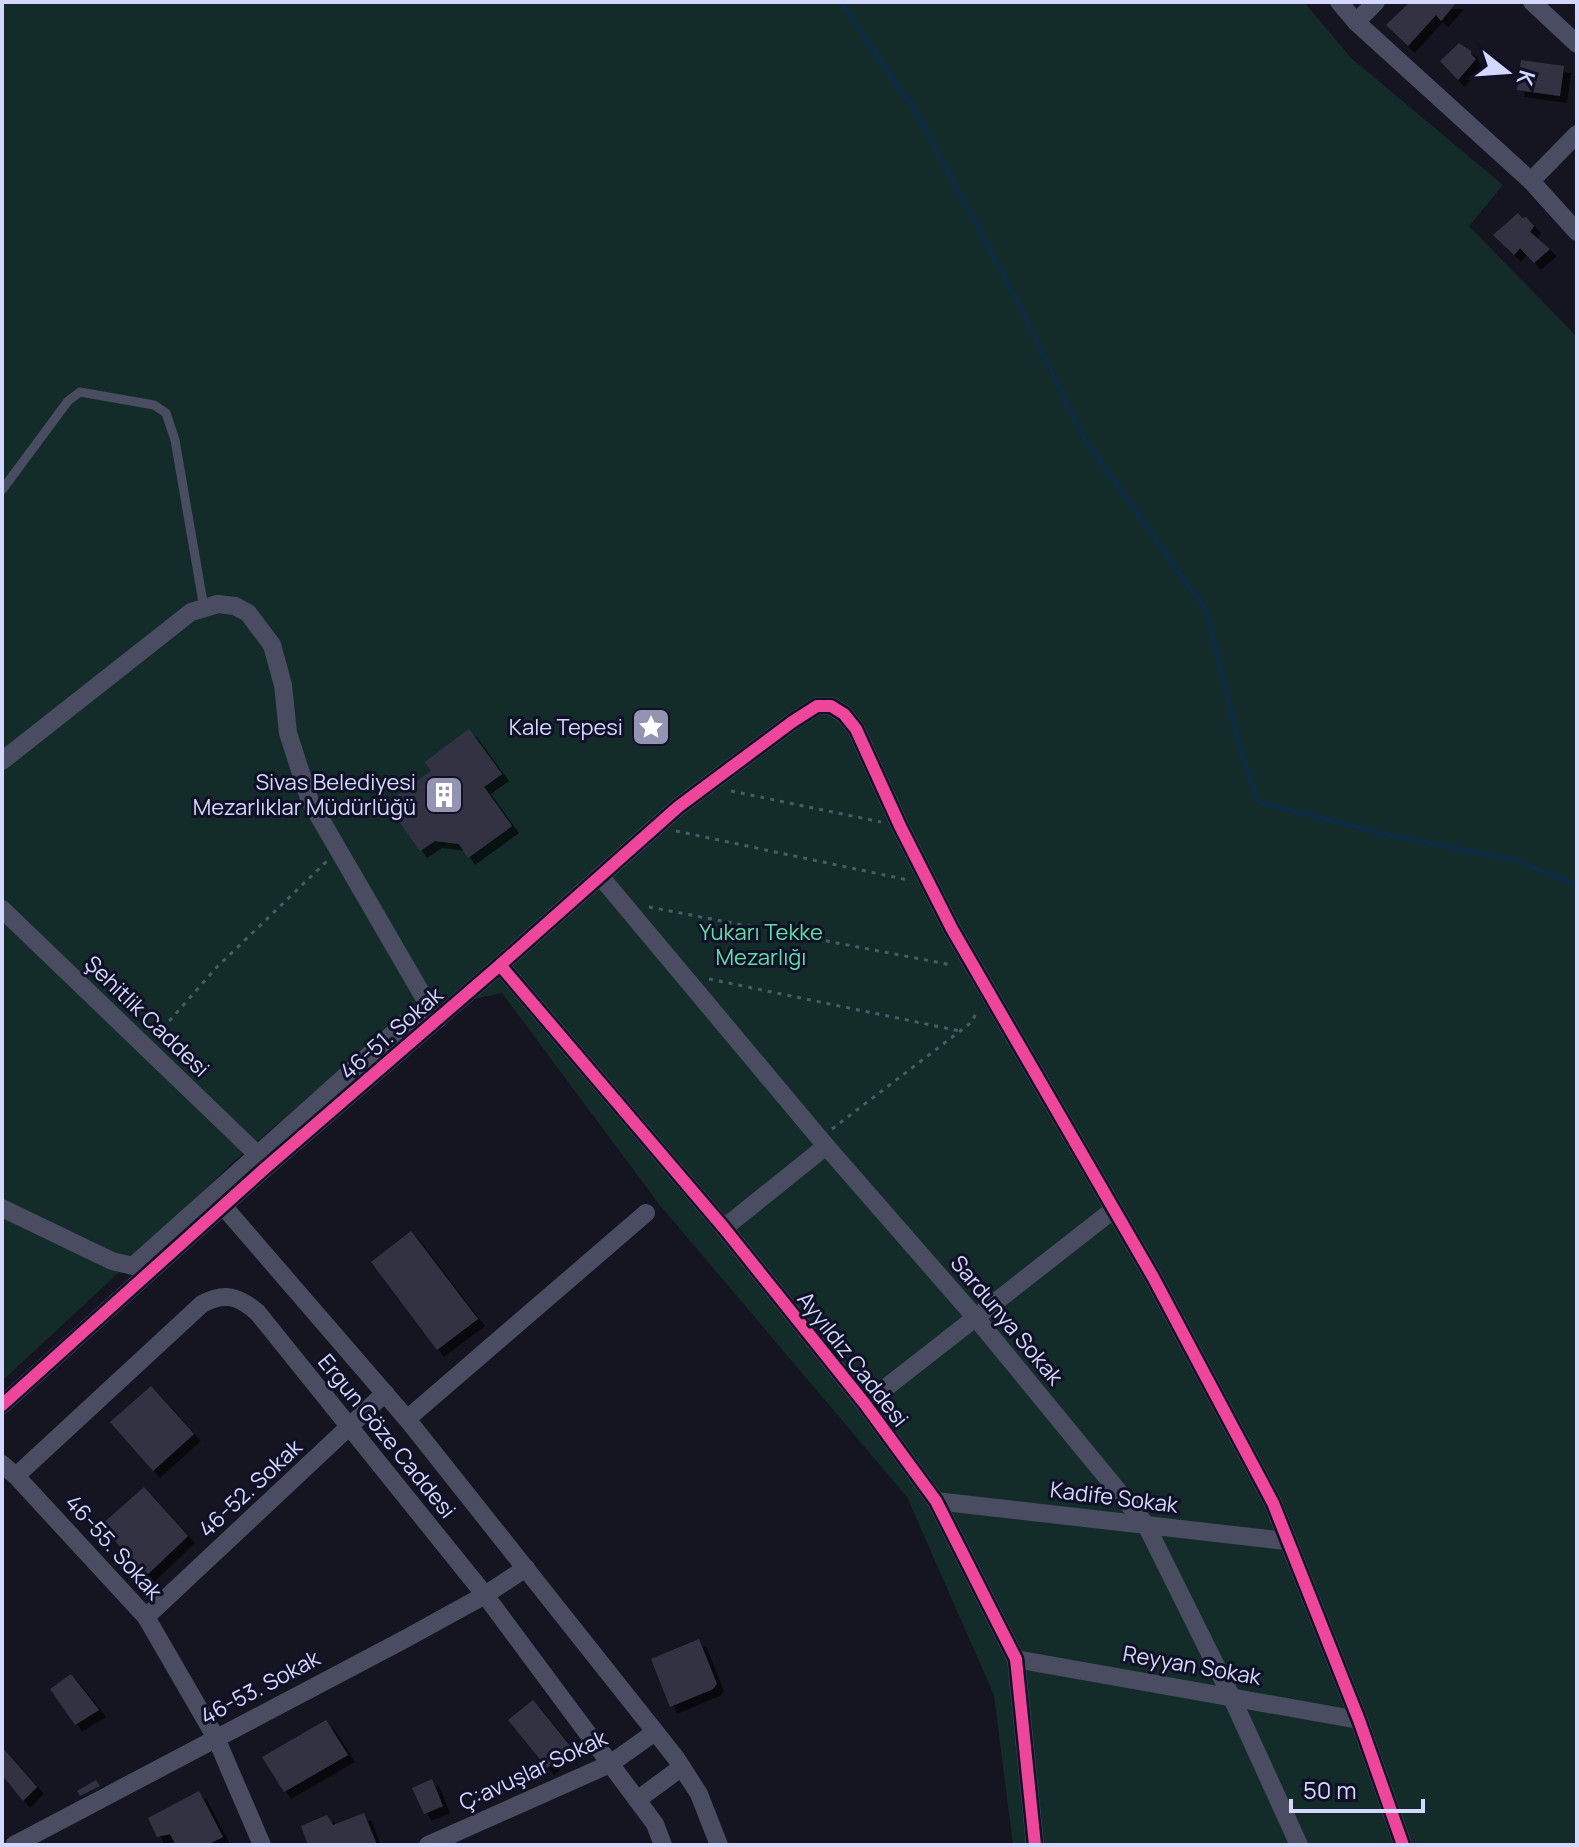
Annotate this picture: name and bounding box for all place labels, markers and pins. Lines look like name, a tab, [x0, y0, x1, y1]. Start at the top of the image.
place icon: Kale Tepesi	[630, 706, 672, 748]
place label: Kale Tepesi	[509, 712, 623, 742]
place label: Sivas Belediyesi Mezarlıklar Müdürlüğü	[193, 767, 416, 822]
building icon: Sivas Belediyesi Mezarlıklar Müdürlüğü	[423, 774, 465, 816]

